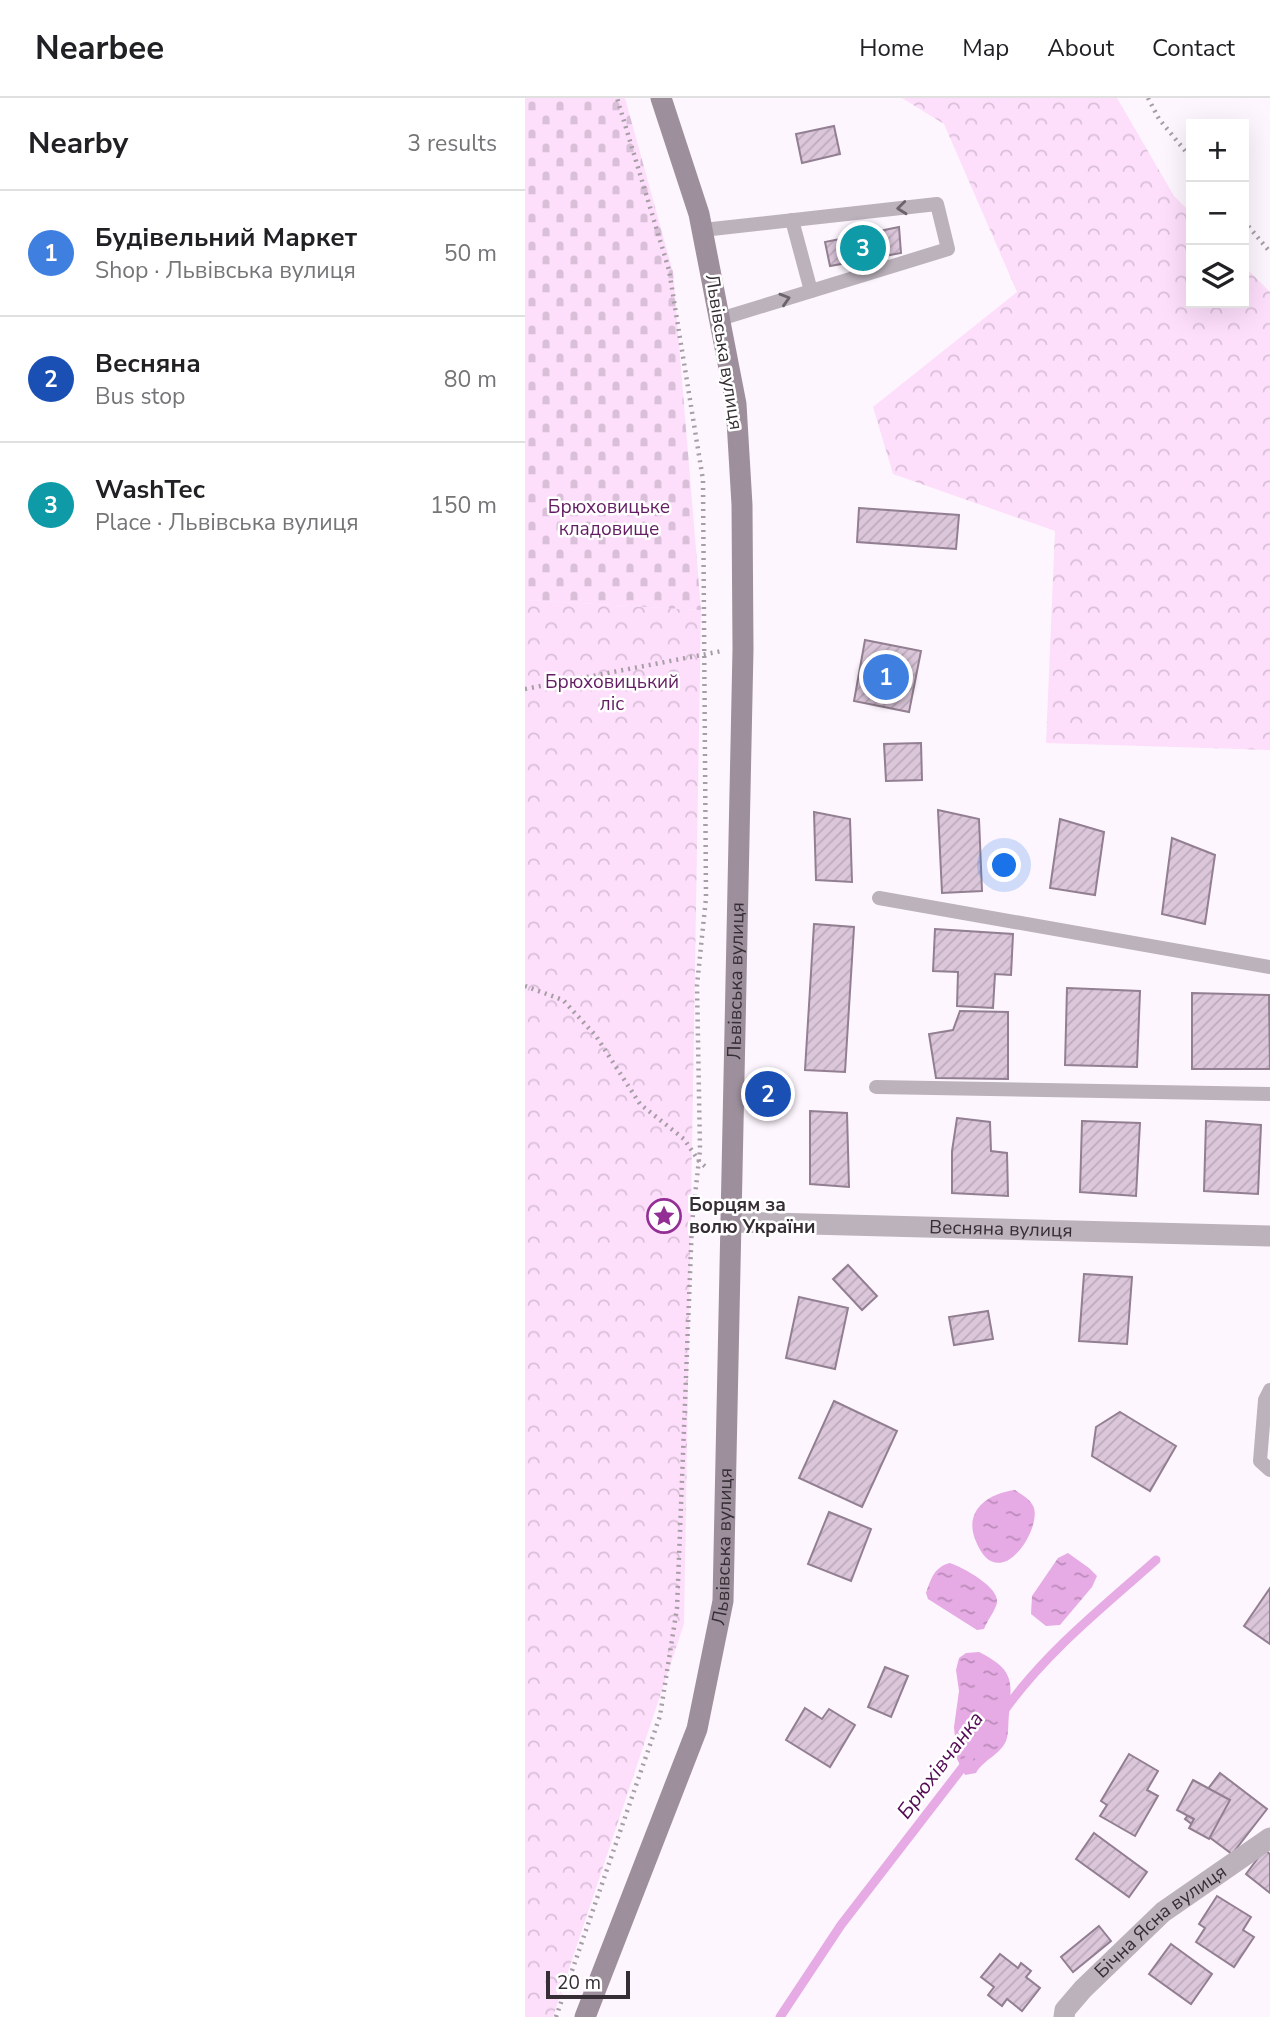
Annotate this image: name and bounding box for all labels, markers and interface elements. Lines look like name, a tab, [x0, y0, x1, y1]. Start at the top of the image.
text: Nearbee	[35, 26, 164, 71]
text: Home	[859, 32, 924, 64]
text: Map	[962, 32, 1009, 64]
text: About	[1047, 32, 1114, 64]
text: Contact	[1152, 32, 1235, 64]
map controls	[1186, 119, 1249, 308]
button: +	[1186, 119, 1249, 182]
text: Nearby	[28, 123, 128, 164]
text: 3 results	[407, 128, 497, 159]
button: −	[1186, 182, 1249, 245]
one-way arrow	[896, 200, 907, 215]
text: Будівельний Маркет	[95, 220, 357, 255]
pin: 3	[840, 222, 886, 274]
text: 1	[44, 238, 58, 269]
text: 50 m	[444, 238, 497, 269]
button: layers	[1186, 245, 1249, 308]
text: Shop · Львівська вулиця	[95, 255, 356, 286]
street label: Львівська вулиця	[699, 272, 749, 432]
one-way arrow	[779, 293, 791, 307]
text: Весняна	[95, 346, 201, 381]
text: 2	[44, 364, 58, 395]
text: 80 m	[444, 364, 497, 395]
text: Bus stop	[95, 381, 186, 412]
text: WashTec	[95, 472, 205, 507]
text: 3	[44, 490, 58, 521]
text: 150 m	[430, 490, 497, 521]
park label: Брюховицьке кладовище	[548, 494, 670, 542]
text: Place · Львівська вулиця	[95, 507, 359, 538]
pin: 1	[863, 651, 909, 703]
park label: Брюховицький ліс	[545, 669, 679, 717]
your location	[987, 848, 1021, 882]
street label: Львівська вулиця	[721, 902, 751, 1060]
pin: 2	[745, 1068, 791, 1120]
place label: Борцям за волю України	[689, 1192, 815, 1240]
place icon: Борцям за волю України	[645, 1197, 683, 1235]
street label: Весняна вулиця	[929, 1214, 1073, 1244]
street label: Львівська вулиця	[705, 1468, 739, 1627]
water label: Брюхівчанка	[890, 1706, 990, 1824]
street label: Бічна Ясна вулиця	[1089, 1859, 1232, 1984]
scale bar	[546, 1968, 630, 2000]
text: 20 m	[557, 1970, 601, 1996]

